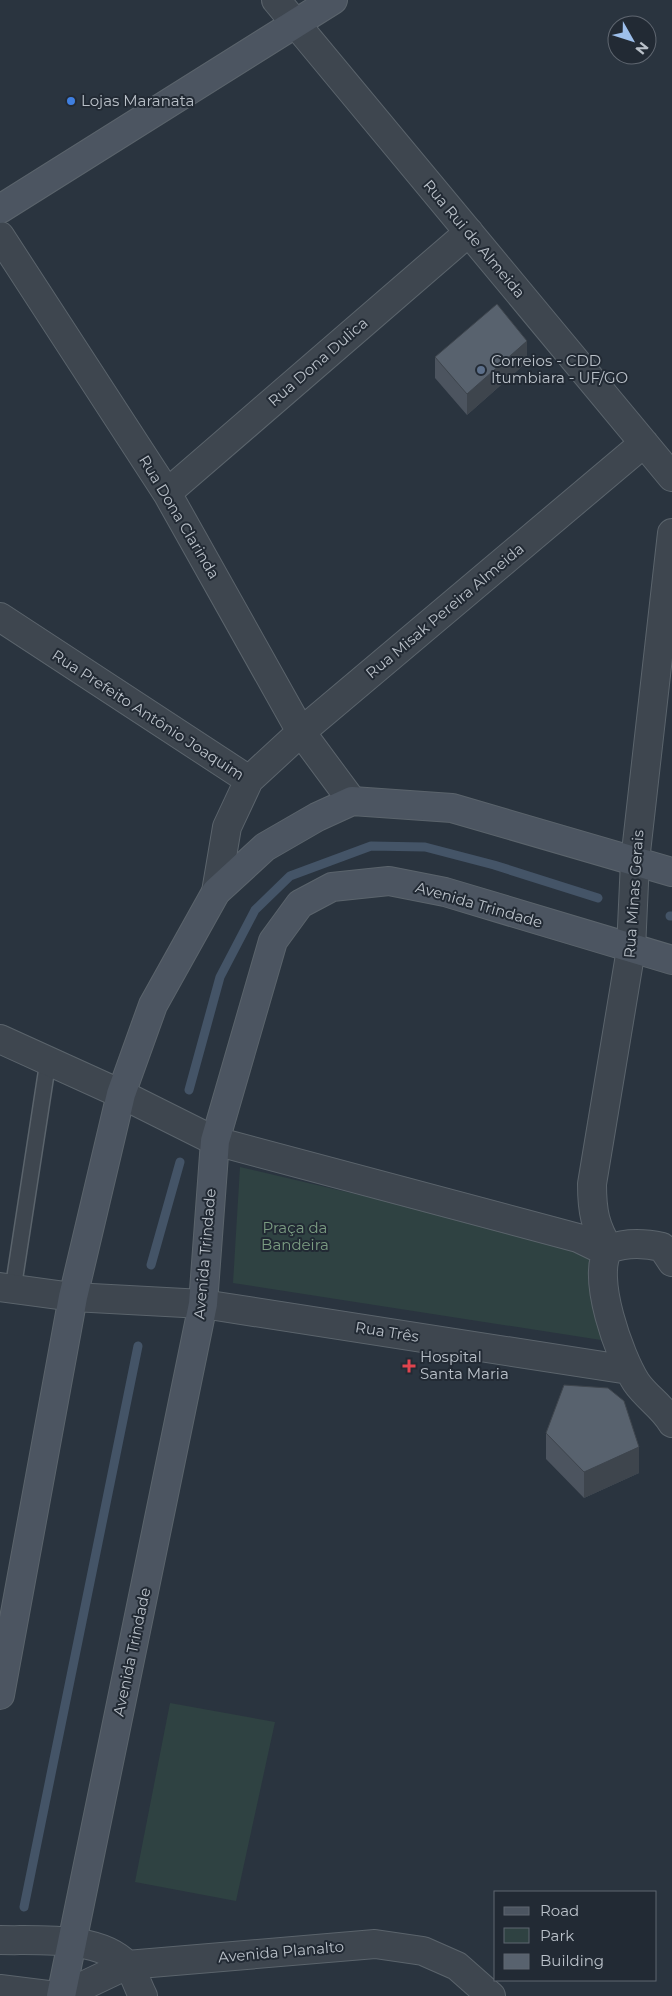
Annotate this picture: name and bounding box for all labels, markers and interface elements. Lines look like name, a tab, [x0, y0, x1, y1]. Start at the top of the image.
north arrow	[607, 15, 657, 65]
text: N	[632, 38, 653, 58]
place label: Lojas Maranata	[81, 91, 194, 110]
marker: Lojas Maranata	[65, 95, 77, 107]
street label: Rua Rui de Almeida	[419, 176, 529, 302]
street label: Rua Dona Dulica	[264, 313, 372, 410]
place label: Correios - CDD Itumbiara - UF/GO	[491, 351, 628, 387]
marker: Correios - CDD Itumbiara - UF/GO	[475, 364, 487, 376]
street label: Rua Dona Clarinda	[135, 451, 224, 582]
street label: Rua Misak Pereira Almeida	[362, 539, 528, 682]
street label: Rua Prefeito Antônio Joaquim	[48, 645, 248, 784]
street label: Rua Minas Gerais	[620, 829, 647, 959]
street label: Avenida Trindade	[413, 877, 545, 932]
street label: Avenida Trindade	[189, 1188, 220, 1320]
park label: Praça da Bandeira	[261, 1218, 329, 1254]
street label: Rua Três	[354, 1317, 420, 1346]
place label: Hospital Santa Maria	[420, 1347, 509, 1383]
marker: Hospital Santa Maria	[402, 1359, 416, 1373]
street label: Avenida Trindade	[109, 1586, 154, 1718]
legend	[494, 1891, 657, 1981]
text: Road	[540, 1901, 579, 1920]
text: Park	[540, 1926, 574, 1945]
street label: Avenida Planalto	[217, 1937, 345, 1966]
text: Building	[540, 1951, 604, 1970]

